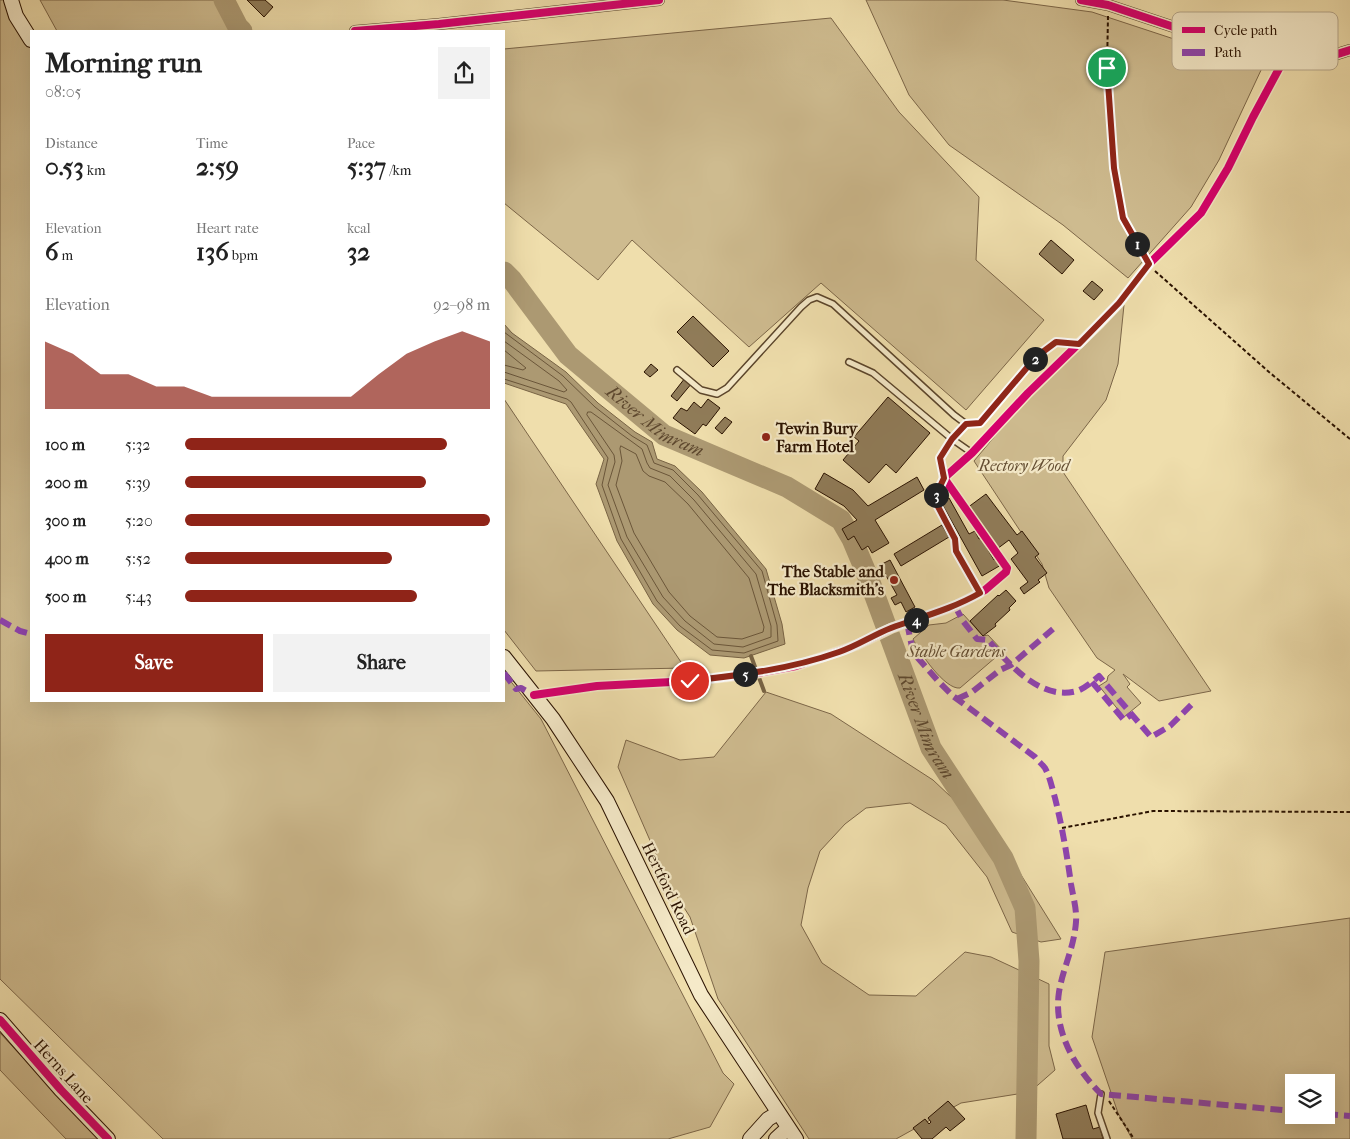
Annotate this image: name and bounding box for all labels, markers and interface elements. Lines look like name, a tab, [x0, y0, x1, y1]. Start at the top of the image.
legend	[1172, 12, 1338, 70]
text: Cycle path	[1214, 22, 1278, 39]
text: Path	[1214, 44, 1242, 61]
text: Morning run	[45, 46, 202, 79]
button: share	[438, 47, 490, 99]
pin	[1086, 47, 1128, 89]
icon: arrive	[1093, 54, 1121, 82]
text: 08:05	[45, 82, 81, 101]
text: Distance	[45, 135, 98, 152]
text: Time	[196, 135, 228, 152]
text: Pace	[347, 135, 375, 152]
text: 0.53	[45, 152, 84, 181]
text: 2:59	[196, 152, 239, 181]
text: 5:37	[347, 152, 386, 181]
text: km	[84, 162, 106, 179]
text: /km	[386, 162, 411, 179]
text: Elevation	[45, 220, 102, 237]
text: Heart rate	[196, 220, 259, 237]
text: kcal	[347, 220, 371, 237]
pin: 1	[1124, 232, 1150, 256]
text: 1	[1135, 236, 1140, 253]
text: 6	[45, 237, 59, 266]
text: 136	[196, 237, 229, 266]
text: 32	[347, 237, 370, 266]
text: m	[59, 247, 73, 264]
text: bpm	[229, 247, 258, 264]
text: Elevation	[45, 295, 110, 314]
text: 92–98 m	[433, 295, 490, 314]
pin: 2	[1022, 346, 1048, 372]
text: 2	[1032, 351, 1039, 368]
water label: River Mimram	[601, 381, 707, 462]
place label: Tewin Bury Farm Hotel	[775, 419, 859, 456]
marker: Tewin Bury Farm Hotel	[760, 431, 772, 443]
text: 100 m	[45, 435, 85, 454]
text: 5:32	[125, 435, 151, 454]
park label: Rectory Wood	[978, 456, 1071, 475]
text: 200 m	[45, 473, 88, 492]
text: 5:39	[125, 473, 151, 492]
pin: 3	[924, 482, 948, 508]
text: 3	[934, 487, 939, 504]
text: 300 m	[45, 511, 86, 530]
text: 5:20	[125, 511, 153, 530]
text: 400 m	[45, 549, 89, 568]
text: 5:52	[125, 549, 151, 568]
place label: The Stable and The Blacksmith's	[767, 562, 885, 599]
marker: The Stable and The Blacksmith's	[888, 574, 900, 586]
text: 500 m	[45, 587, 86, 606]
text: 5:43	[125, 587, 152, 606]
pin: 4	[904, 608, 928, 632]
text: 4	[912, 612, 921, 629]
button: Save	[45, 634, 263, 692]
button: Share	[273, 634, 490, 692]
park label: Stable Gardens	[906, 642, 1006, 661]
pin	[669, 660, 711, 702]
pin: 5	[732, 662, 758, 686]
text: 5	[742, 666, 749, 683]
icon: check	[676, 667, 704, 695]
water label: River Mimram	[893, 669, 958, 783]
street label: Hertford Road	[638, 839, 699, 938]
street label: Herns Lane	[30, 1035, 98, 1107]
map controls	[1285, 1074, 1335, 1124]
button: layers	[1285, 1074, 1335, 1124]

